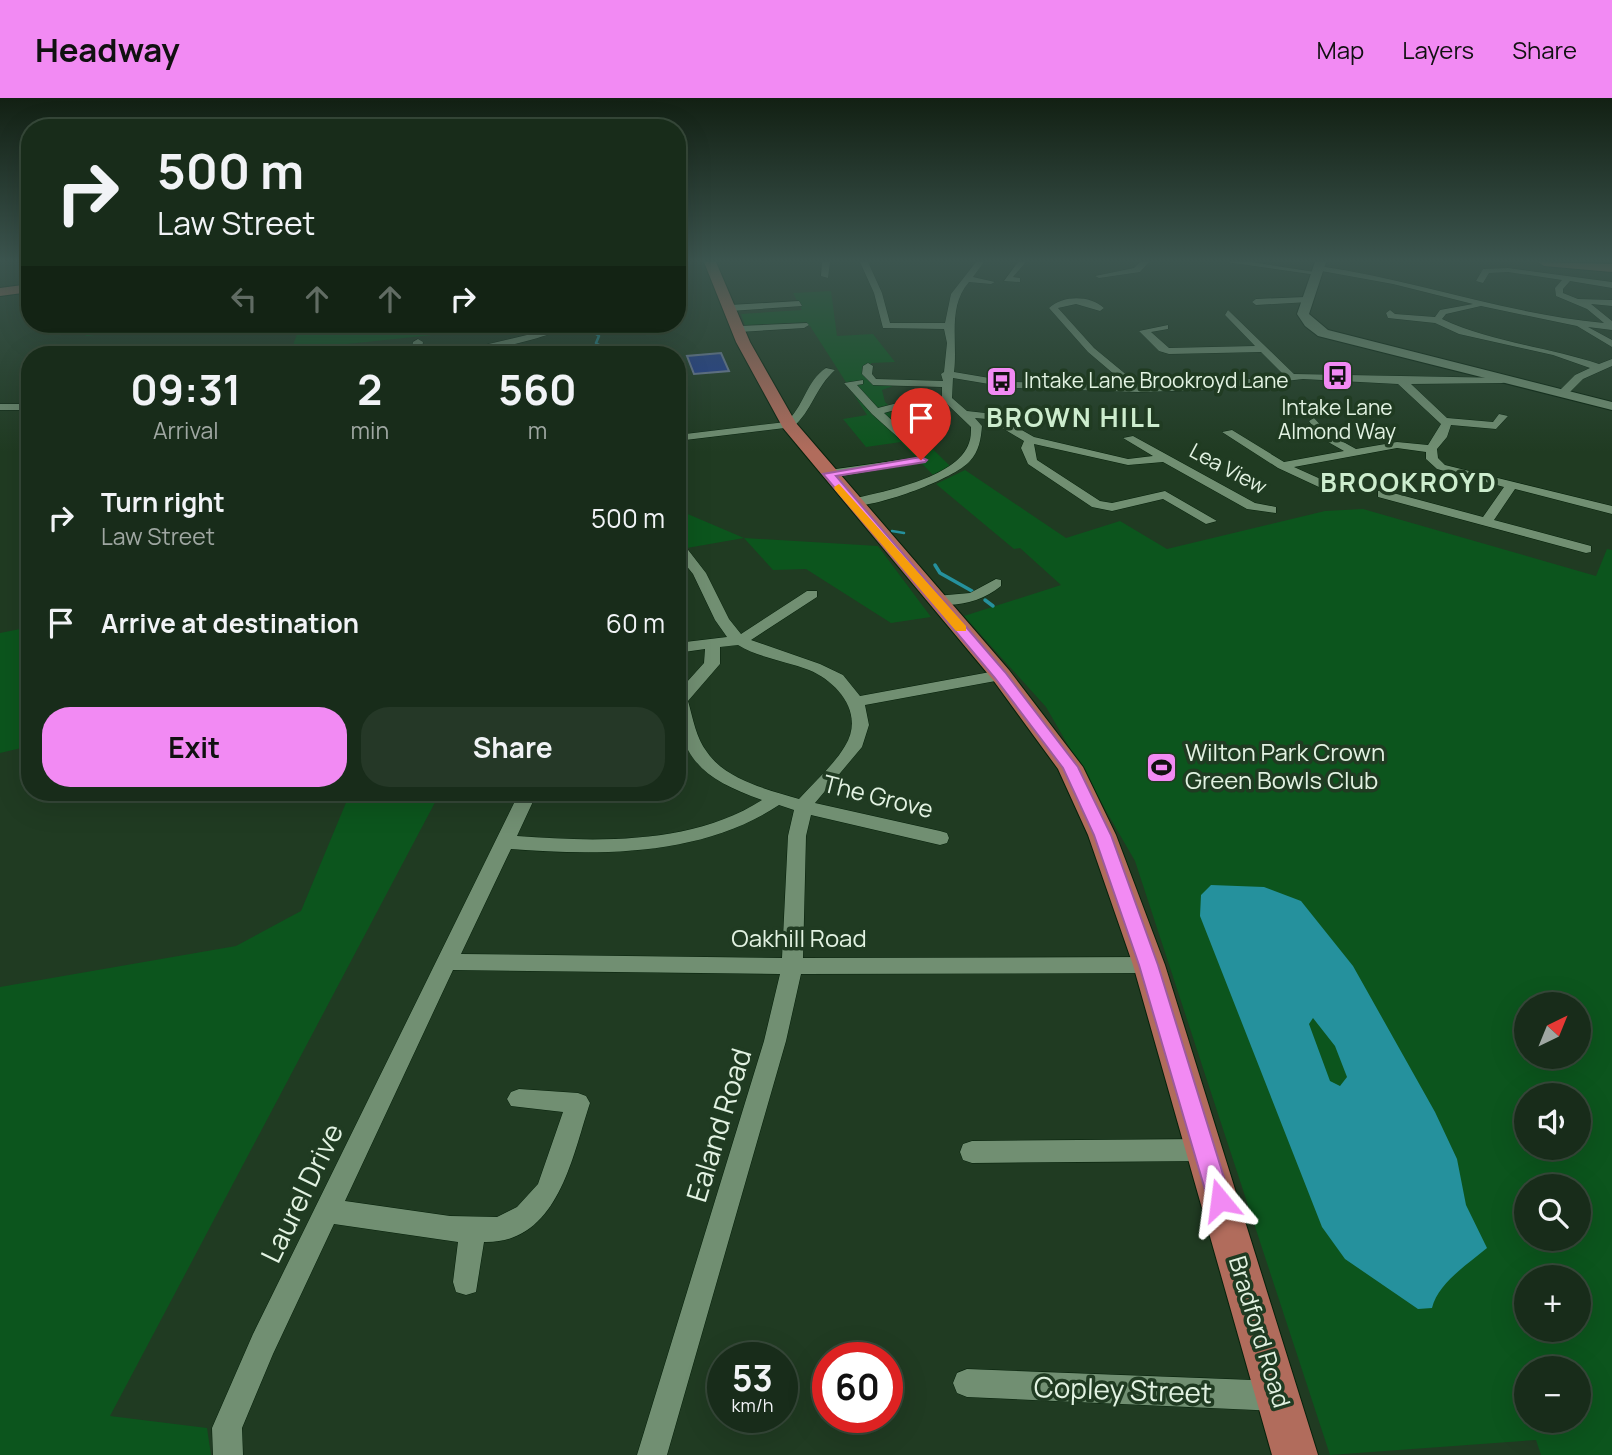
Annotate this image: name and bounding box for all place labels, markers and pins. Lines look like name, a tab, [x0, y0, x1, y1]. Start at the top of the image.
bus stop icon: Intake Lane Almond Way	[1320, 359, 1354, 393]
bus stop icon: Intake Lane Brookroyd Lane	[984, 364, 1018, 398]
place label: Intake Lane Brookroyd Lane	[1024, 366, 1289, 394]
pin	[891, 388, 951, 460]
place label: Intake Lane Almond Way	[1278, 393, 1396, 445]
place label: Wilton Park Crown Green Bowls Club	[1185, 735, 1385, 796]
sports icon: Wilton Park Crown Green Bowls Club	[1145, 750, 1179, 784]

